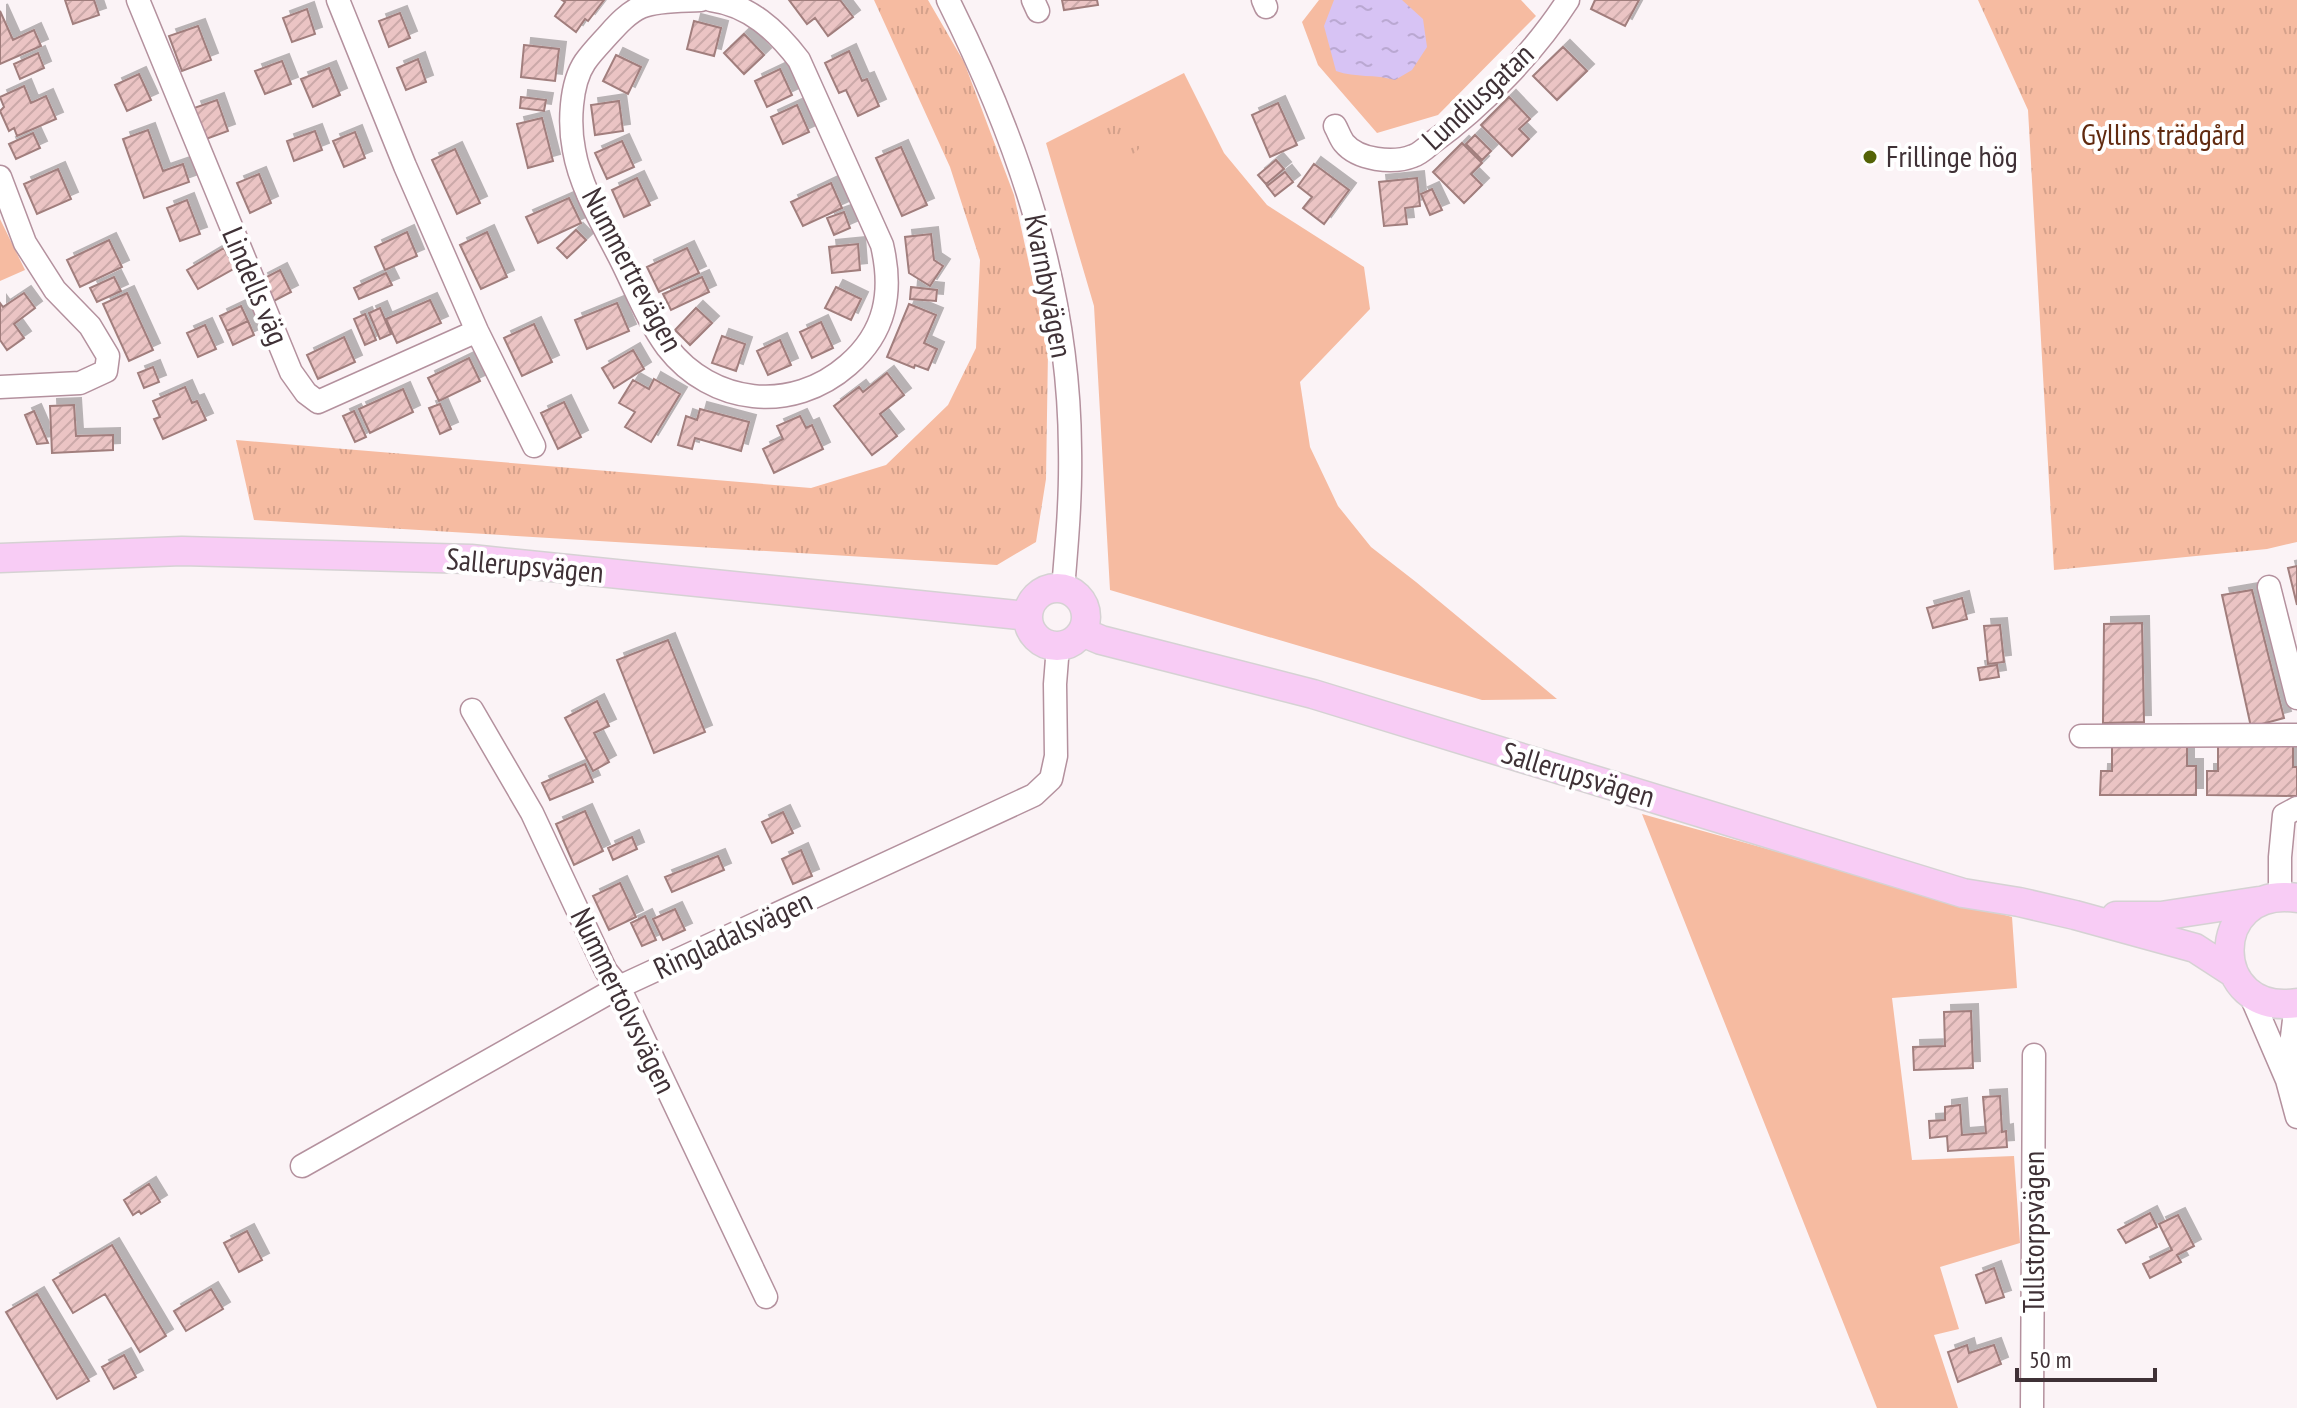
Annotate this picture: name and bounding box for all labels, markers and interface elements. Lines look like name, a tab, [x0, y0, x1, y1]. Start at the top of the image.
street label: Lundiusgatan	[1413, 34, 1541, 158]
park label: Gyllins trädgård	[2081, 114, 2245, 153]
place label: Frillinge hög	[1886, 136, 2018, 175]
marker: Frillinge hög	[1861, 148, 1879, 166]
street label: Nummertrevägen	[574, 181, 693, 358]
street label: Kvarnbyvägen	[1016, 211, 1082, 361]
street label: Lindells väg	[214, 221, 299, 350]
street label: Sallerupsvägen	[445, 538, 605, 591]
street label: Sallerupsvägen	[1497, 732, 1660, 815]
street label: Ringladalsvägen	[647, 880, 818, 987]
street label: Nummertolvsvägen	[563, 901, 686, 1099]
street label: Tullstorpsvägen	[2013, 1151, 2052, 1313]
scale bar	[2017, 1332, 2155, 1382]
text: 50 m	[2029, 1344, 2071, 1375]

